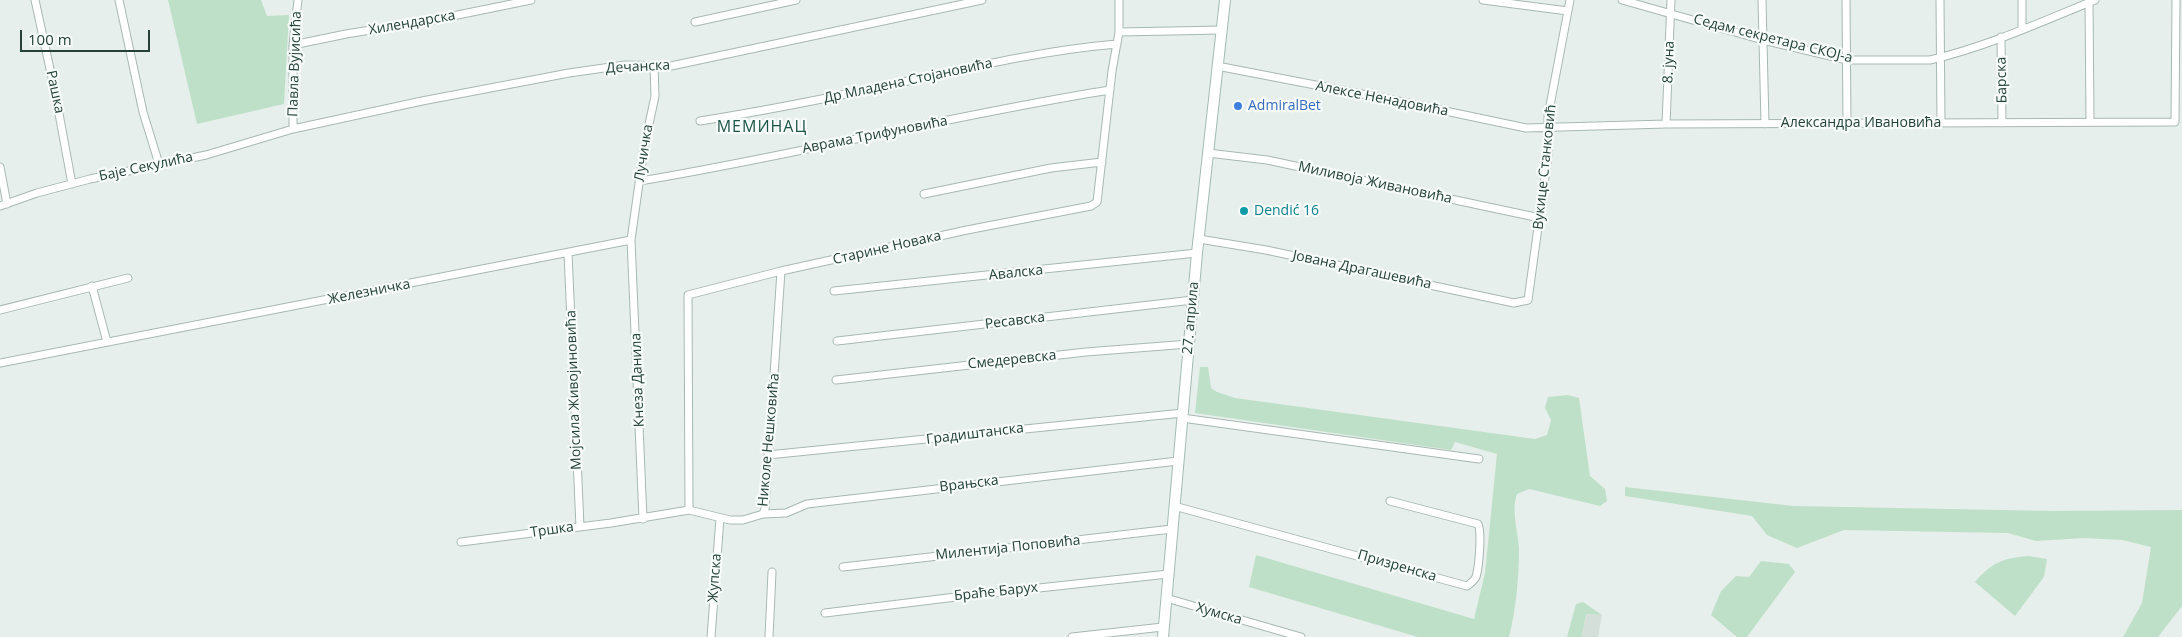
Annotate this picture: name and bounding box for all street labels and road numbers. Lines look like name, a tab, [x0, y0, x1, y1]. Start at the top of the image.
street label: Хилендарска	[367, 7, 457, 39]
street label: Павла Вујисића	[285, 11, 305, 117]
street label: Седам секретара СКОЈ-а	[1692, 11, 1854, 67]
street label: 8. јуна	[1660, 40, 1678, 84]
street label: Др Младена Стојановића	[822, 55, 994, 107]
street label: Дечанска	[605, 57, 671, 77]
street label: Барска	[1993, 57, 2011, 103]
street label: Рашка	[42, 69, 68, 115]
street label: Алексе Ненадовића	[1314, 78, 1450, 120]
street label: Вукице Станковић	[1530, 104, 1560, 230]
street label: Аврама Трифуновића	[801, 113, 949, 157]
street label: Александра Ивановића	[1781, 115, 1941, 131]
street label: Лучичка	[631, 123, 657, 183]
street label: Баје Секулића	[98, 149, 194, 185]
street label: Миливоја Живановића	[1297, 158, 1453, 208]
street label: Старине Новака	[831, 227, 943, 269]
street label: Јована Драгашевића	[1291, 247, 1433, 293]
street label: Авалска	[988, 262, 1044, 284]
street label: Железничка	[326, 276, 412, 308]
street label: 27. априла	[1179, 281, 1203, 355]
street label: Ресавска	[984, 309, 1046, 333]
street label: Мојсила Живојиновића	[563, 310, 585, 470]
street label: Кнеза Данила	[628, 333, 648, 427]
street label: Смедеревска	[967, 347, 1057, 373]
street label: Николе Нешковића	[755, 373, 783, 507]
street label: Градиштанска	[925, 420, 1025, 448]
street label: Врањска	[938, 472, 1000, 496]
street label: Тршка	[529, 519, 575, 541]
street label: Милентија Поповића	[935, 532, 1081, 564]
street label: Призренска	[1356, 547, 1438, 585]
street label: Жупска	[705, 553, 725, 603]
street label: Браће Барух	[953, 579, 1039, 605]
street label: Хумска	[1194, 599, 1244, 629]

